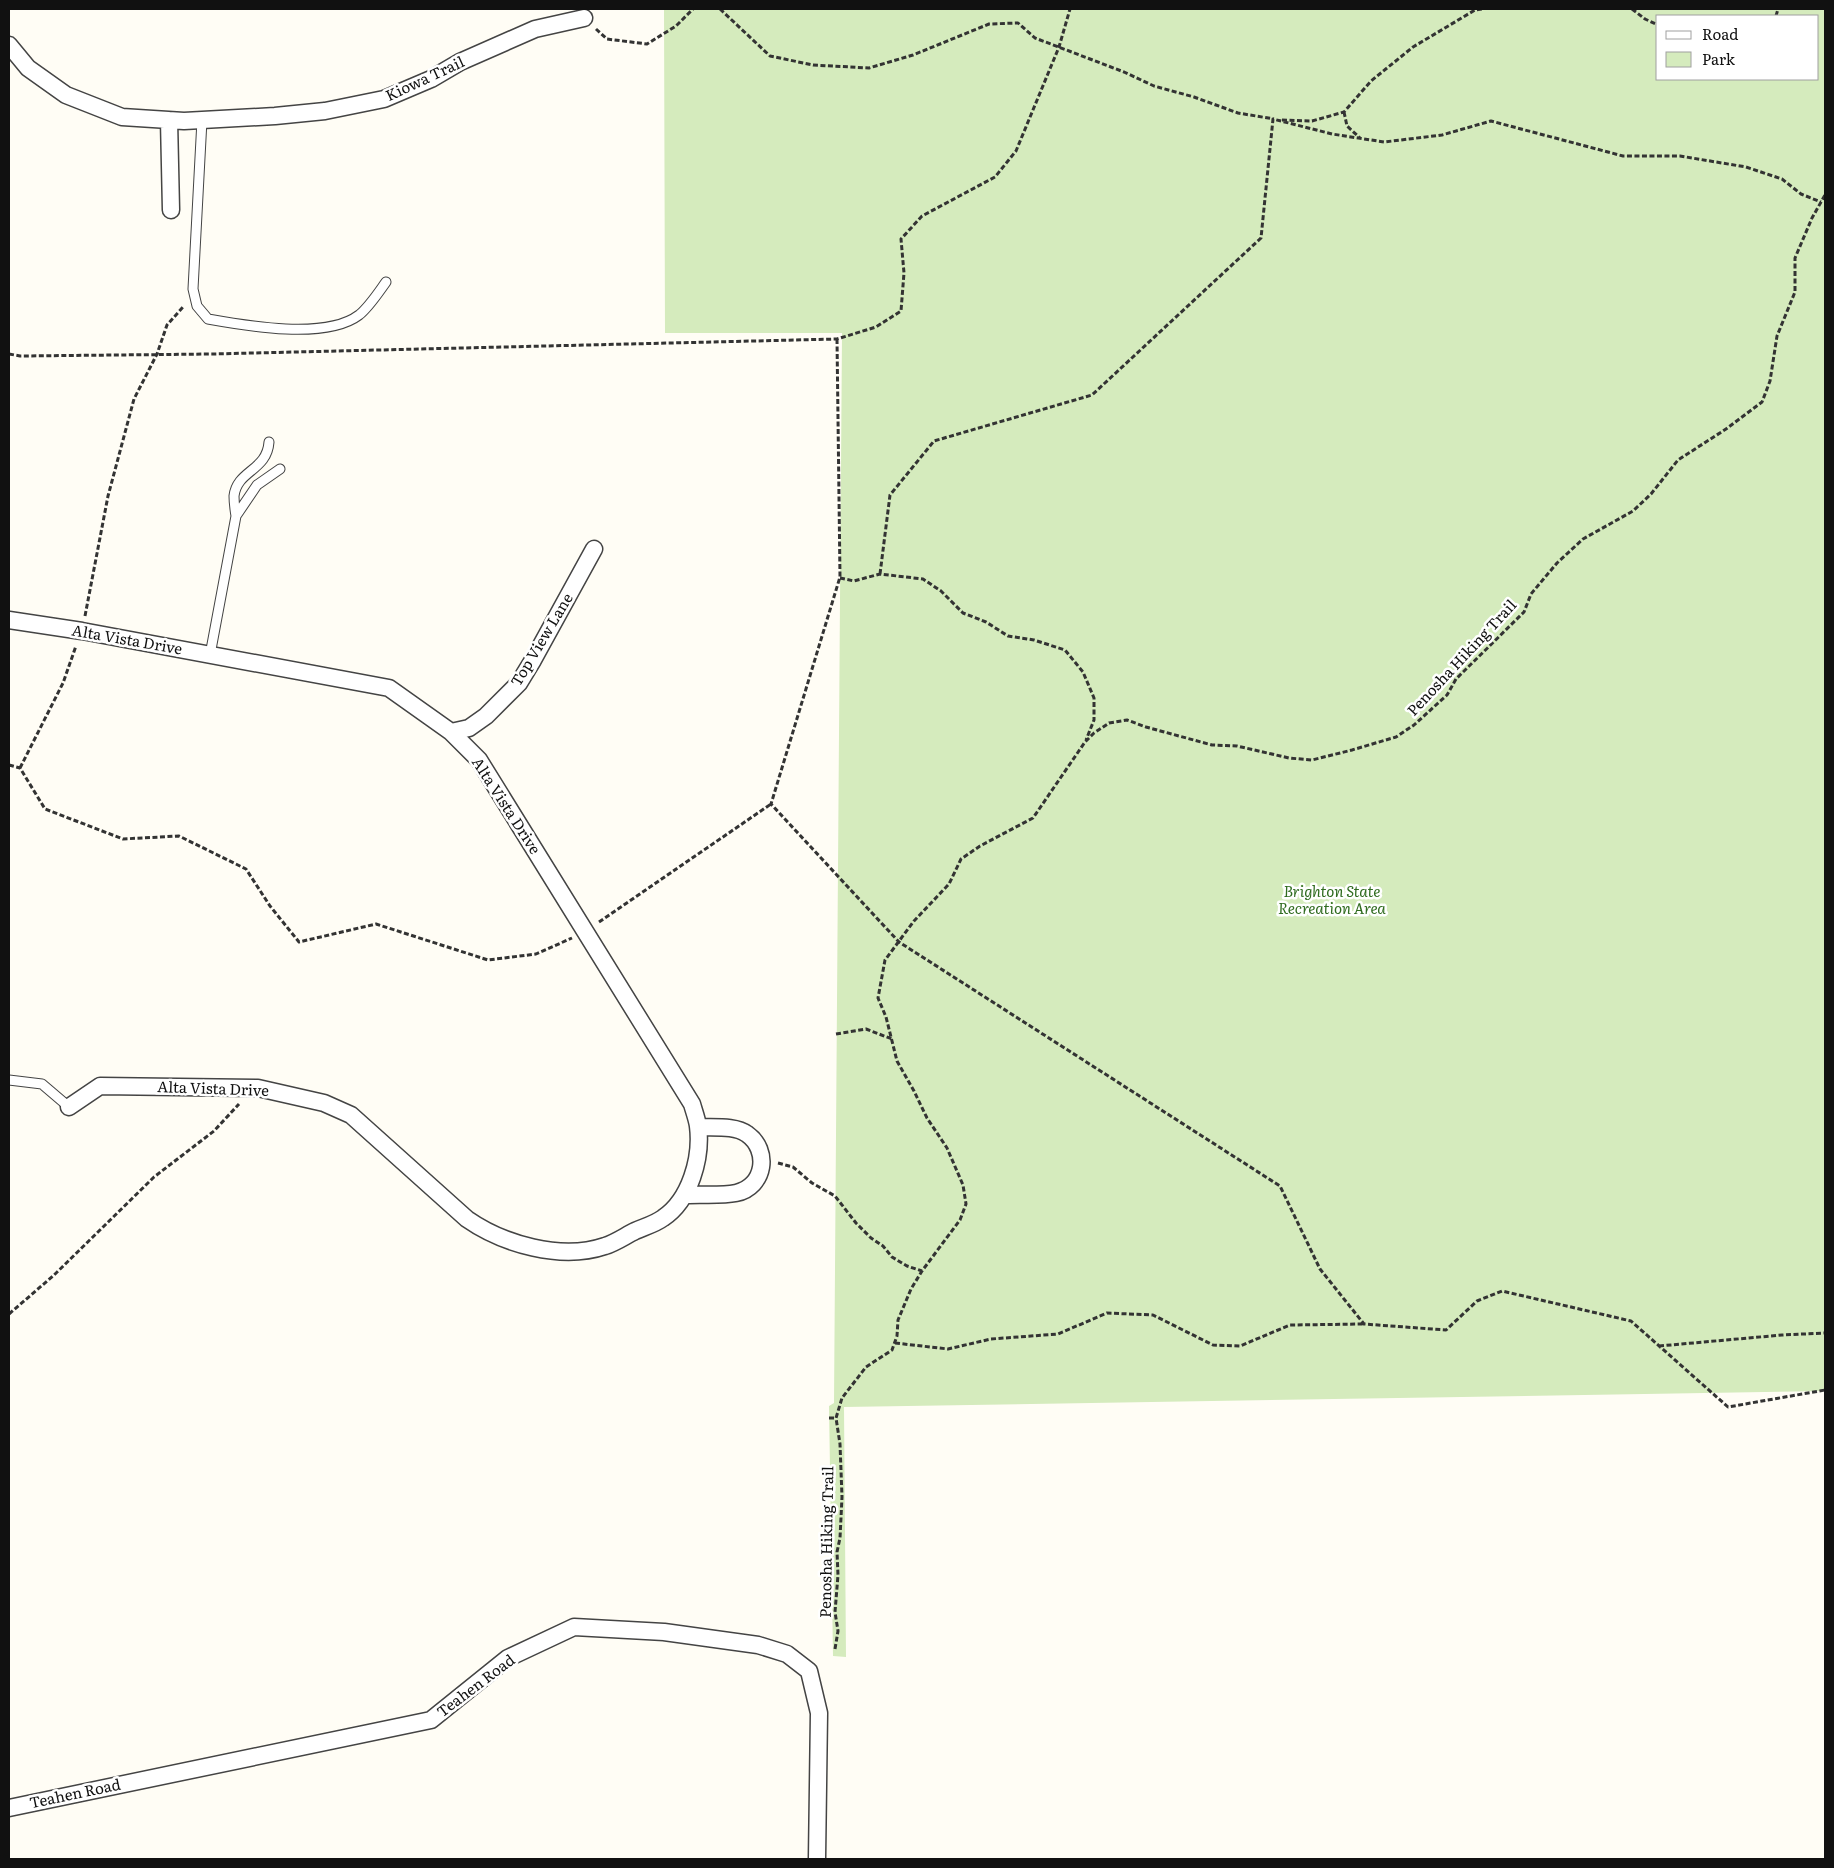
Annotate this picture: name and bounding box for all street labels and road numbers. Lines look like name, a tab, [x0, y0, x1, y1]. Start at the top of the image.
street label: Kiowa Trail	[381, 49, 468, 106]
street label: Top View Lane	[504, 588, 578, 690]
street label: Penosha Hiking Trail	[1401, 594, 1521, 720]
street label: Alta Vista Drive	[70, 617, 185, 660]
street label: Alta Vista Drive	[467, 752, 547, 859]
street label: Alta Vista Drive	[157, 1074, 270, 1101]
street label: Penosha Hiking Trail	[813, 1466, 838, 1618]
street label: Teahen Road	[431, 1648, 519, 1722]
street label: Teahen Road	[27, 1772, 122, 1813]

